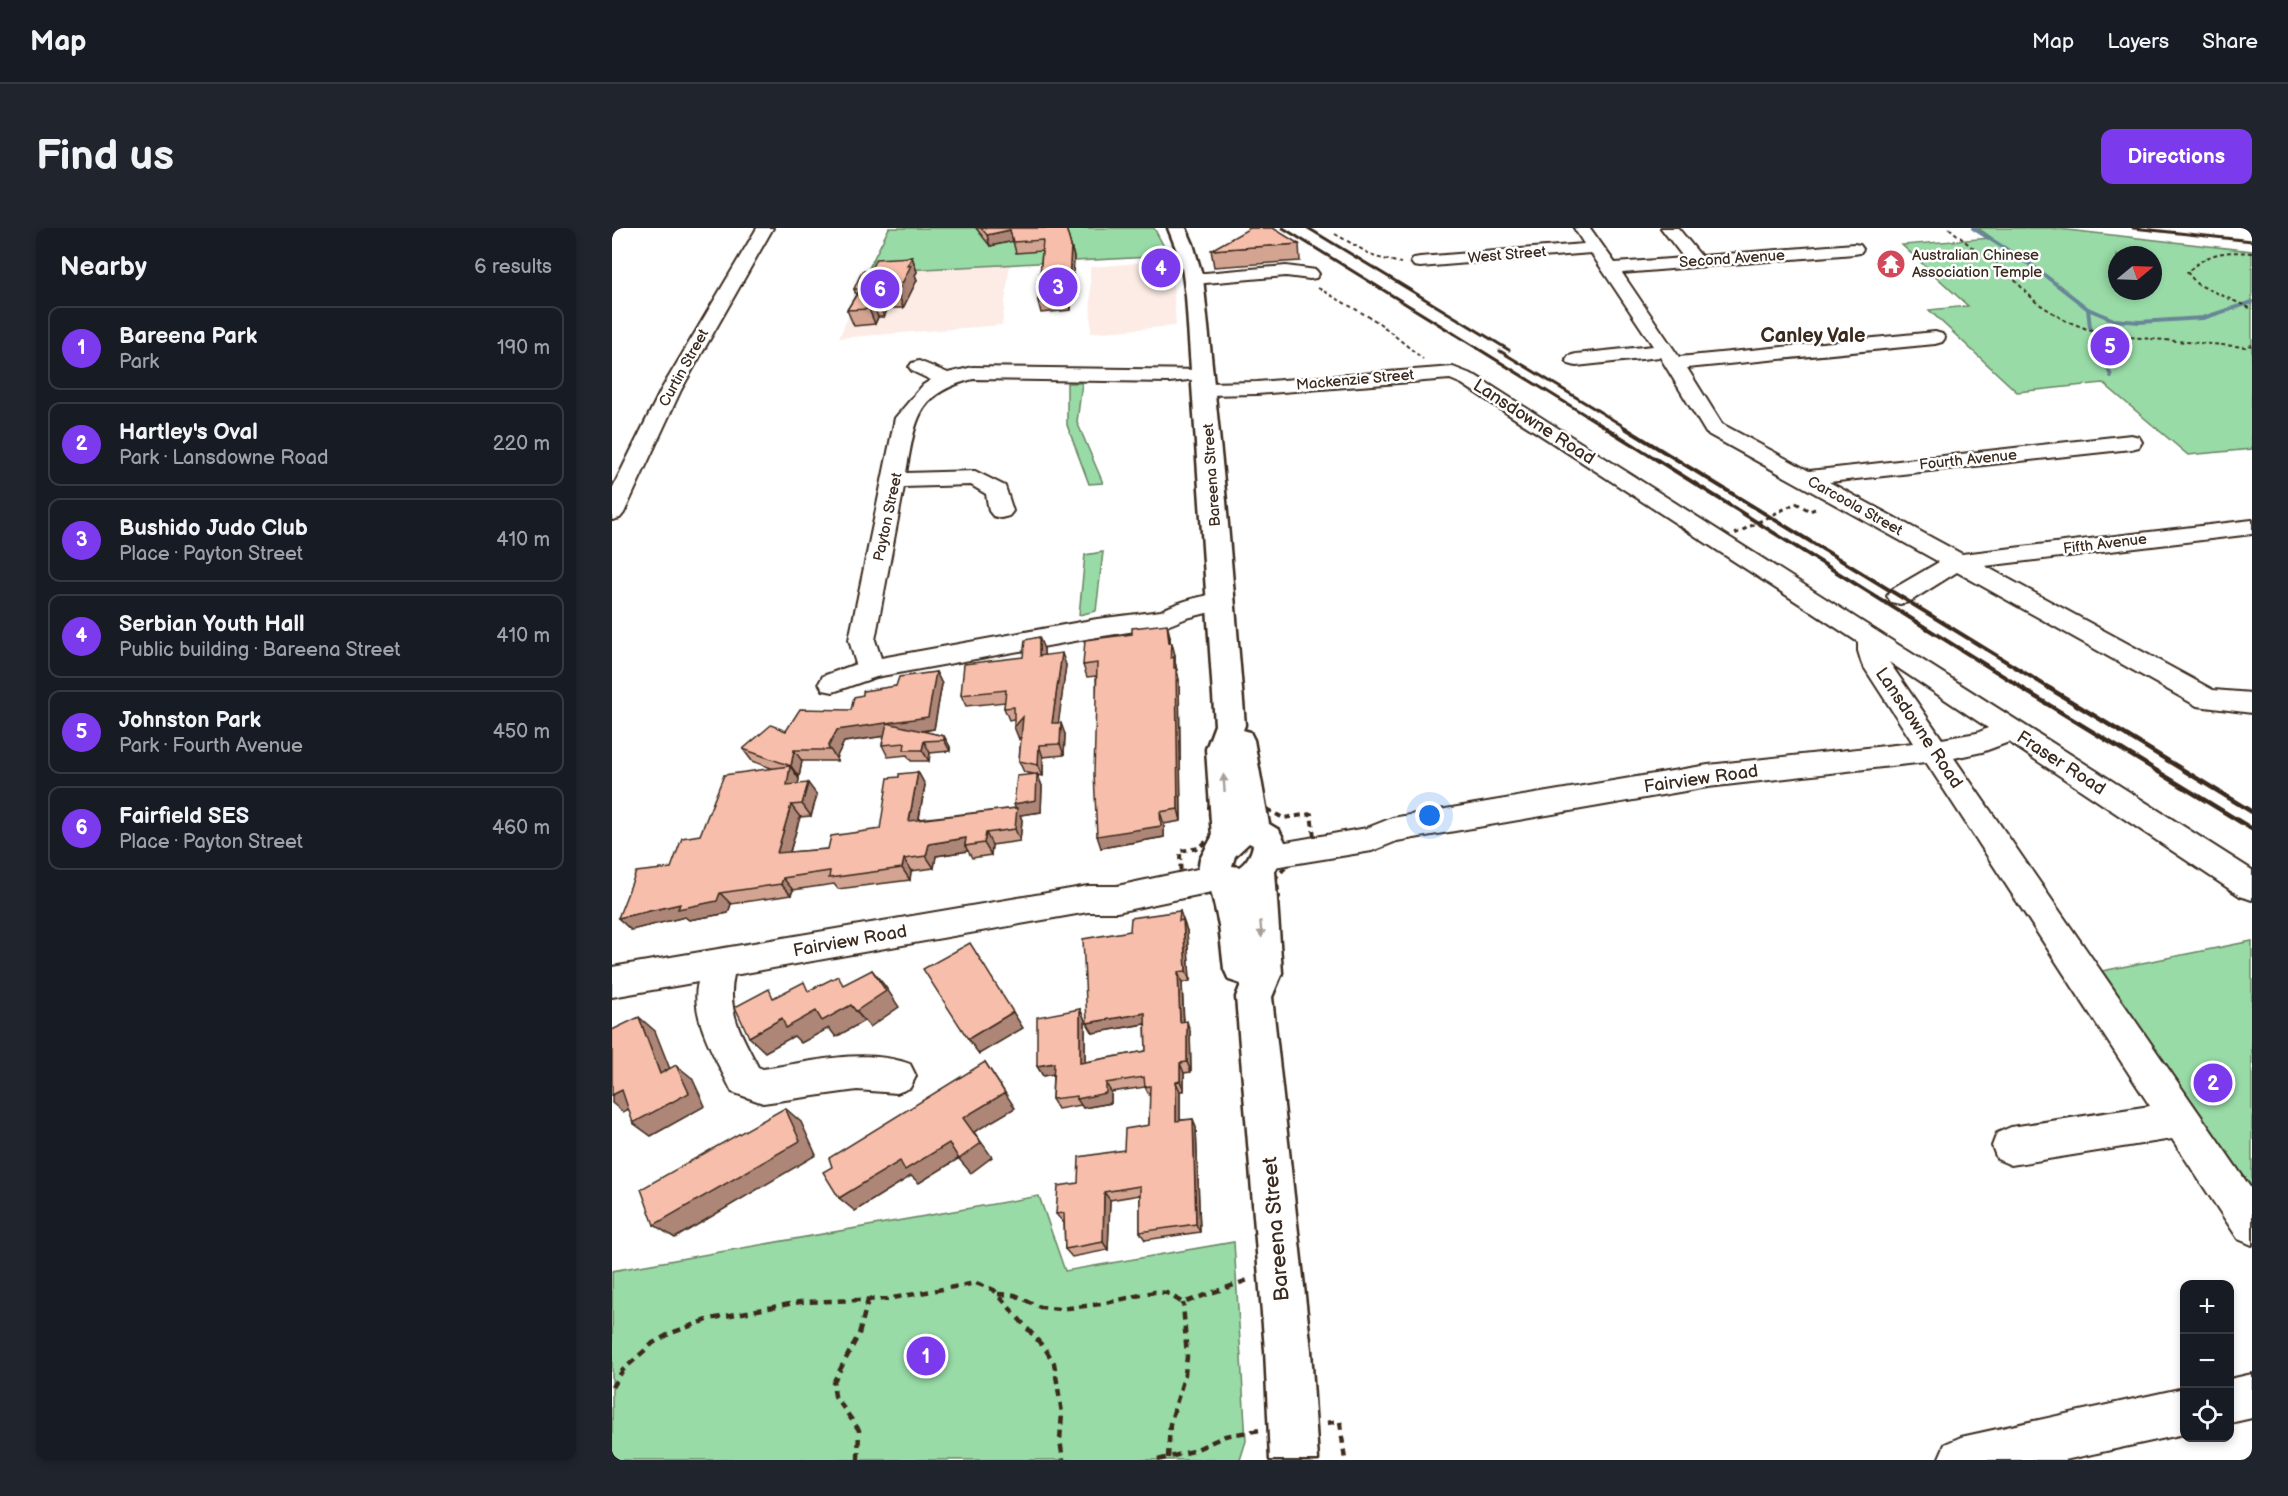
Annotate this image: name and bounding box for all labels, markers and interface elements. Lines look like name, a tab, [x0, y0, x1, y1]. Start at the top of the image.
text: Map	[30, 25, 86, 58]
text: Map	[2032, 29, 2074, 54]
text: Layers	[2107, 29, 2169, 54]
text: Share	[2202, 29, 2258, 54]
button: Directions	[2101, 129, 2252, 184]
text: Find us	[36, 131, 174, 182]
street label: West Street	[1467, 242, 1547, 268]
pin: 4	[1142, 246, 1180, 291]
street label: Second Avenue	[1679, 246, 1786, 272]
place label: Australian Chinese Association Temple	[1912, 246, 2042, 282]
north arrow	[2108, 246, 2162, 300]
temple icon: Australian Chinese Association Temple	[1875, 248, 1907, 280]
text: Nearby	[60, 252, 147, 283]
text: 6 results	[474, 255, 552, 279]
pin: 3	[1038, 264, 1078, 310]
pin: 6	[860, 266, 900, 312]
text: Bareena Park	[119, 323, 257, 350]
district label: Canley Vale	[1760, 324, 1866, 348]
pin: 5	[2090, 324, 2130, 368]
street label: Curtin Street	[655, 325, 713, 410]
text: 1	[77, 336, 86, 360]
text: 190 m	[497, 336, 550, 360]
text: Park	[119, 350, 159, 374]
street label: Mackenzie Street	[1295, 365, 1415, 395]
street label: Lansdowne Road	[1469, 375, 1599, 469]
text: Hartley's Oval	[119, 419, 258, 446]
street label: Bareena Street	[1199, 422, 1225, 527]
text: 2	[76, 432, 87, 456]
text: 220 m	[493, 432, 550, 456]
street label: Fourth Avenue	[1918, 445, 2018, 475]
text: Park · Lansdowne Road	[119, 446, 329, 470]
street label: Payton Street	[869, 471, 907, 563]
street label: Carcoola Street	[1804, 472, 1906, 540]
text: Bushido Judo Club	[119, 515, 308, 542]
text: 3	[76, 528, 87, 552]
text: 410 m	[496, 528, 550, 552]
street label: Fifth Avenue	[2062, 529, 2148, 559]
text: Place · Payton Street	[119, 542, 303, 566]
text: Serbian Youth Hall	[119, 611, 304, 638]
text: 4	[76, 624, 87, 648]
text: 410 m	[496, 624, 550, 648]
text: Public building · Bareena Street	[119, 638, 400, 662]
street label: Lansdowne Road	[1871, 664, 1967, 792]
text: Johnston Park	[119, 707, 261, 734]
text: 5	[76, 720, 87, 744]
text: 450 m	[493, 720, 550, 744]
street label: Fraser Road	[2013, 727, 2109, 799]
text: Park · Fourth Avenue	[119, 734, 303, 758]
street label: Fairview Road	[1643, 761, 1759, 797]
one-way arrow	[1219, 773, 1228, 792]
your location	[1415, 801, 1444, 830]
text: Fairfield SES	[119, 803, 249, 830]
text: 6	[75, 816, 88, 840]
text: 460 m	[492, 816, 550, 840]
text: Place · Payton Street	[119, 830, 303, 854]
one-way arrow	[1256, 920, 1266, 939]
street label: Fairview Road	[792, 921, 908, 961]
pin: 2	[2194, 1060, 2232, 1106]
street label: Bareena Street	[1257, 1155, 1295, 1302]
map controls	[2180, 1280, 2234, 1442]
button: +	[2180, 1280, 2234, 1334]
pin: 1	[906, 1334, 946, 1378]
button: −	[2180, 1334, 2234, 1388]
button: locate	[2180, 1388, 2234, 1442]

